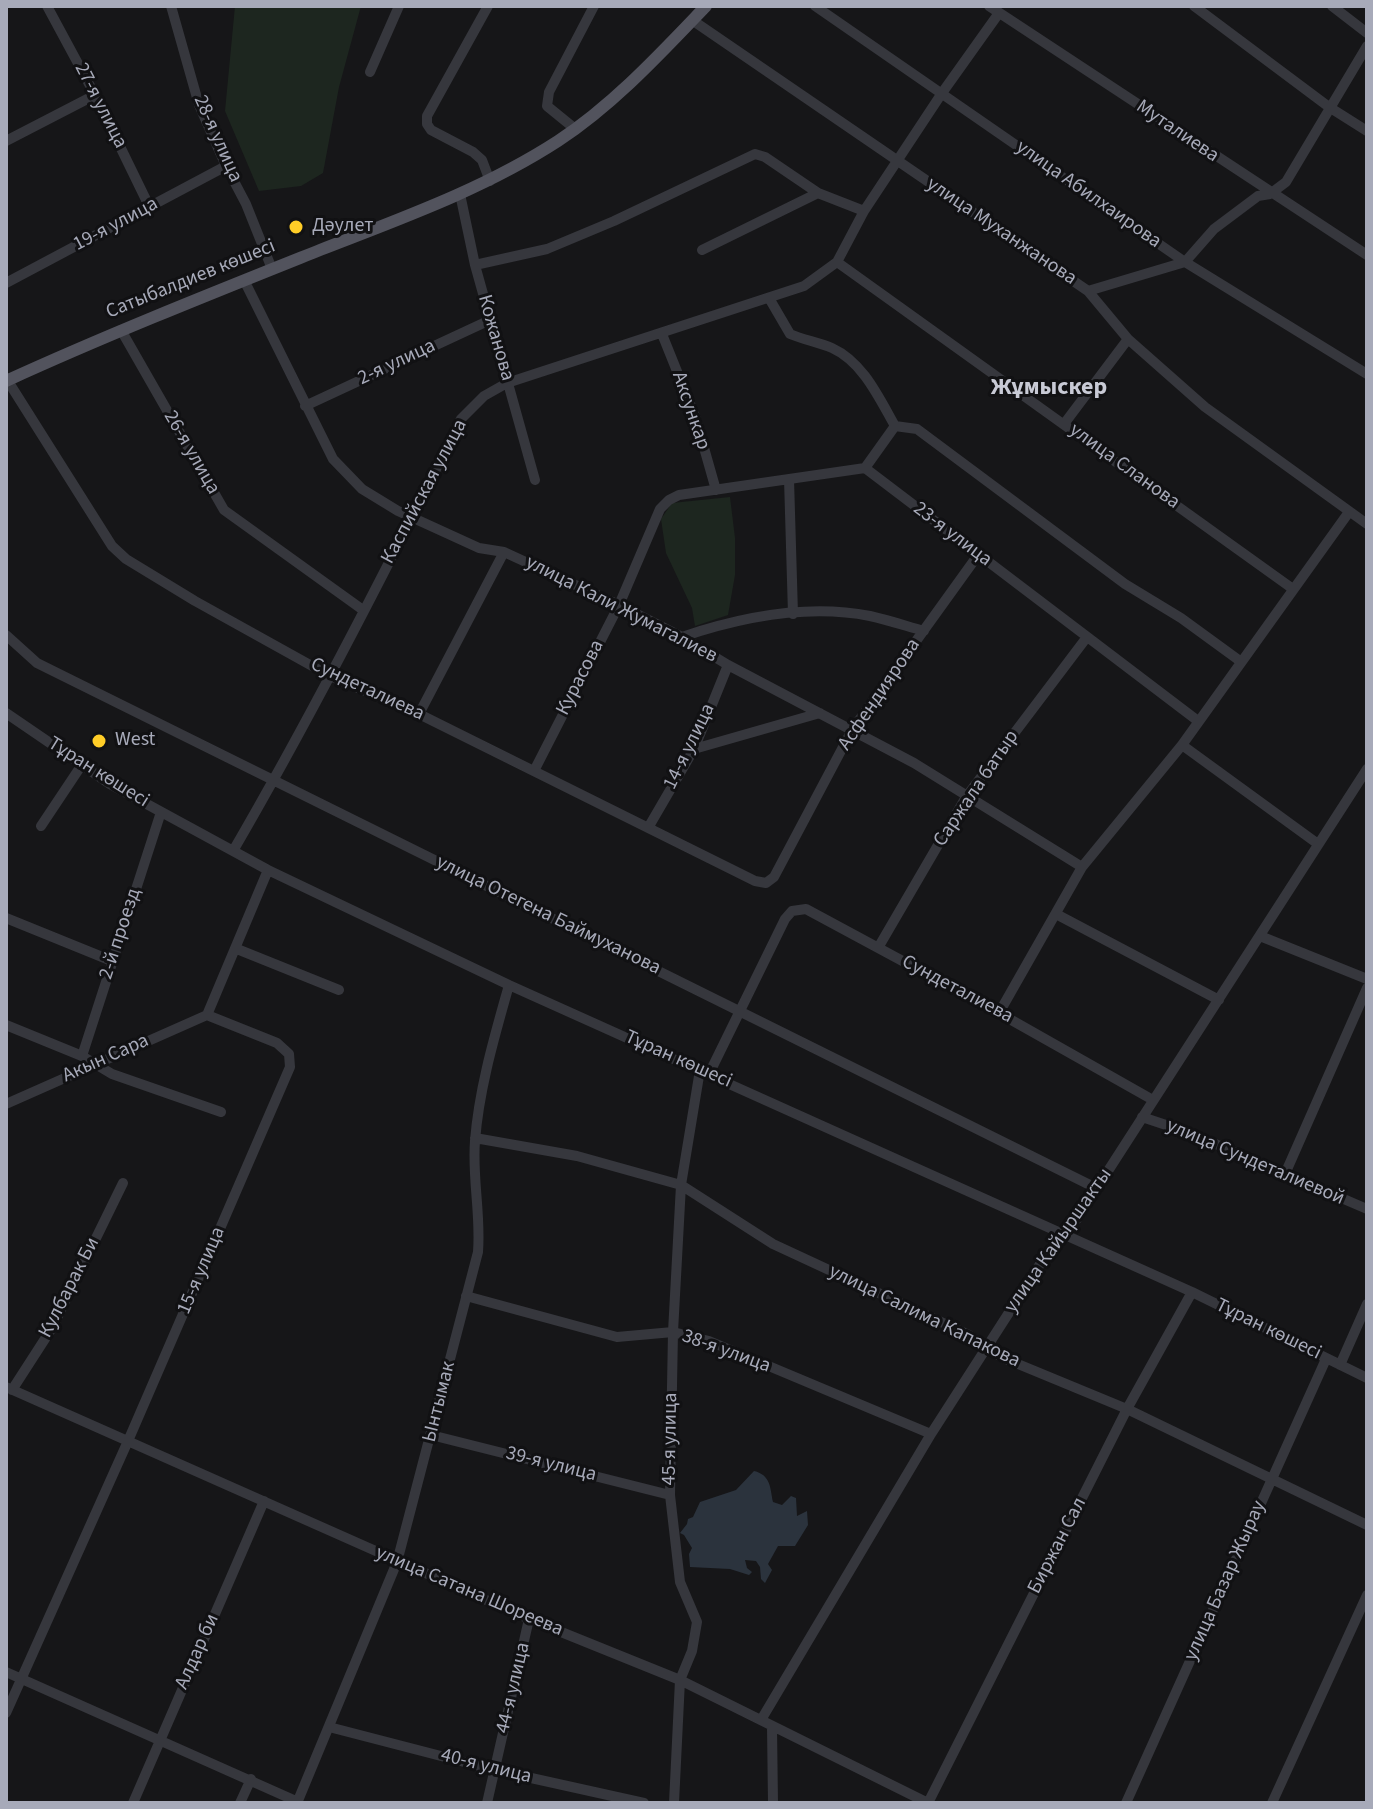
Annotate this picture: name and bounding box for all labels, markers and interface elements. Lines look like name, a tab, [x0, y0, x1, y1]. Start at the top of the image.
street label: 27-я улица	[68, 59, 132, 153]
street label: 28-я улица	[187, 92, 247, 186]
street label: Муталиева	[1131, 96, 1223, 168]
street label: улица Абилхаирова	[1011, 136, 1165, 254]
street label: улица Муханжанова	[921, 173, 1081, 291]
street label: 19-я улица	[69, 193, 163, 257]
place label: Дәулет	[312, 215, 373, 239]
marker: Дәулет	[287, 218, 305, 236]
street label: Сатыбалдиев көшесі	[103, 235, 279, 325]
street label: Кожанова	[471, 292, 519, 384]
street label: 2-я улица	[354, 335, 440, 391]
street label: Аксункар	[665, 369, 715, 453]
district label: Жұмыскер	[991, 375, 1107, 403]
street label: 26-я улица	[157, 407, 225, 499]
street label: Каспийская улица	[377, 416, 473, 568]
street label: улица Сланова	[1064, 419, 1184, 515]
street label: 23-я улица	[908, 498, 996, 572]
street label: улица Кали Жумагалиев	[521, 551, 721, 669]
street label: Асфендиярова	[834, 634, 926, 756]
street label: Курасова	[552, 636, 610, 720]
street label: Сундеталиева	[306, 653, 428, 727]
street label: 14-я улица	[659, 700, 721, 794]
street label: Саржала батыр	[929, 726, 1025, 852]
place label: West	[115, 729, 155, 753]
street label: Тұран көшесі	[43, 732, 153, 814]
marker: West	[90, 732, 108, 750]
street label: улица Отегена Баймуханова	[432, 851, 664, 981]
street label: 2-й проезд	[95, 886, 147, 982]
street label: Сундеталиева	[897, 951, 1017, 1029]
street label: Тұран көшесі	[621, 1026, 735, 1094]
street label: Акын Сара	[59, 1029, 153, 1089]
street label: улица Сундеталиевой	[1162, 1115, 1348, 1211]
street label: улица Кайыршакты	[1000, 1164, 1118, 1318]
street label: 15-я улица	[173, 1224, 231, 1318]
street label: Кулбарак Би	[34, 1234, 106, 1342]
street label: улица Салима Капакова	[824, 1260, 1024, 1374]
street label: Тұран көшесі	[1211, 1294, 1325, 1366]
street label: 38-я улица	[678, 1325, 774, 1379]
street label: Ынтымак	[418, 1359, 462, 1445]
street label: 45-я улица	[658, 1392, 684, 1486]
street label: 39-я улица	[503, 1442, 599, 1488]
street label: Биржан Сал	[1023, 1494, 1093, 1598]
street label: улица Базар Жырау	[1180, 1497, 1272, 1665]
street label: улица Сатана Шореева	[372, 1542, 566, 1642]
street label: Алдар би	[171, 1611, 225, 1693]
street label: 44-я улица	[492, 1640, 536, 1736]
street label: 40-я улица	[438, 1744, 534, 1790]

